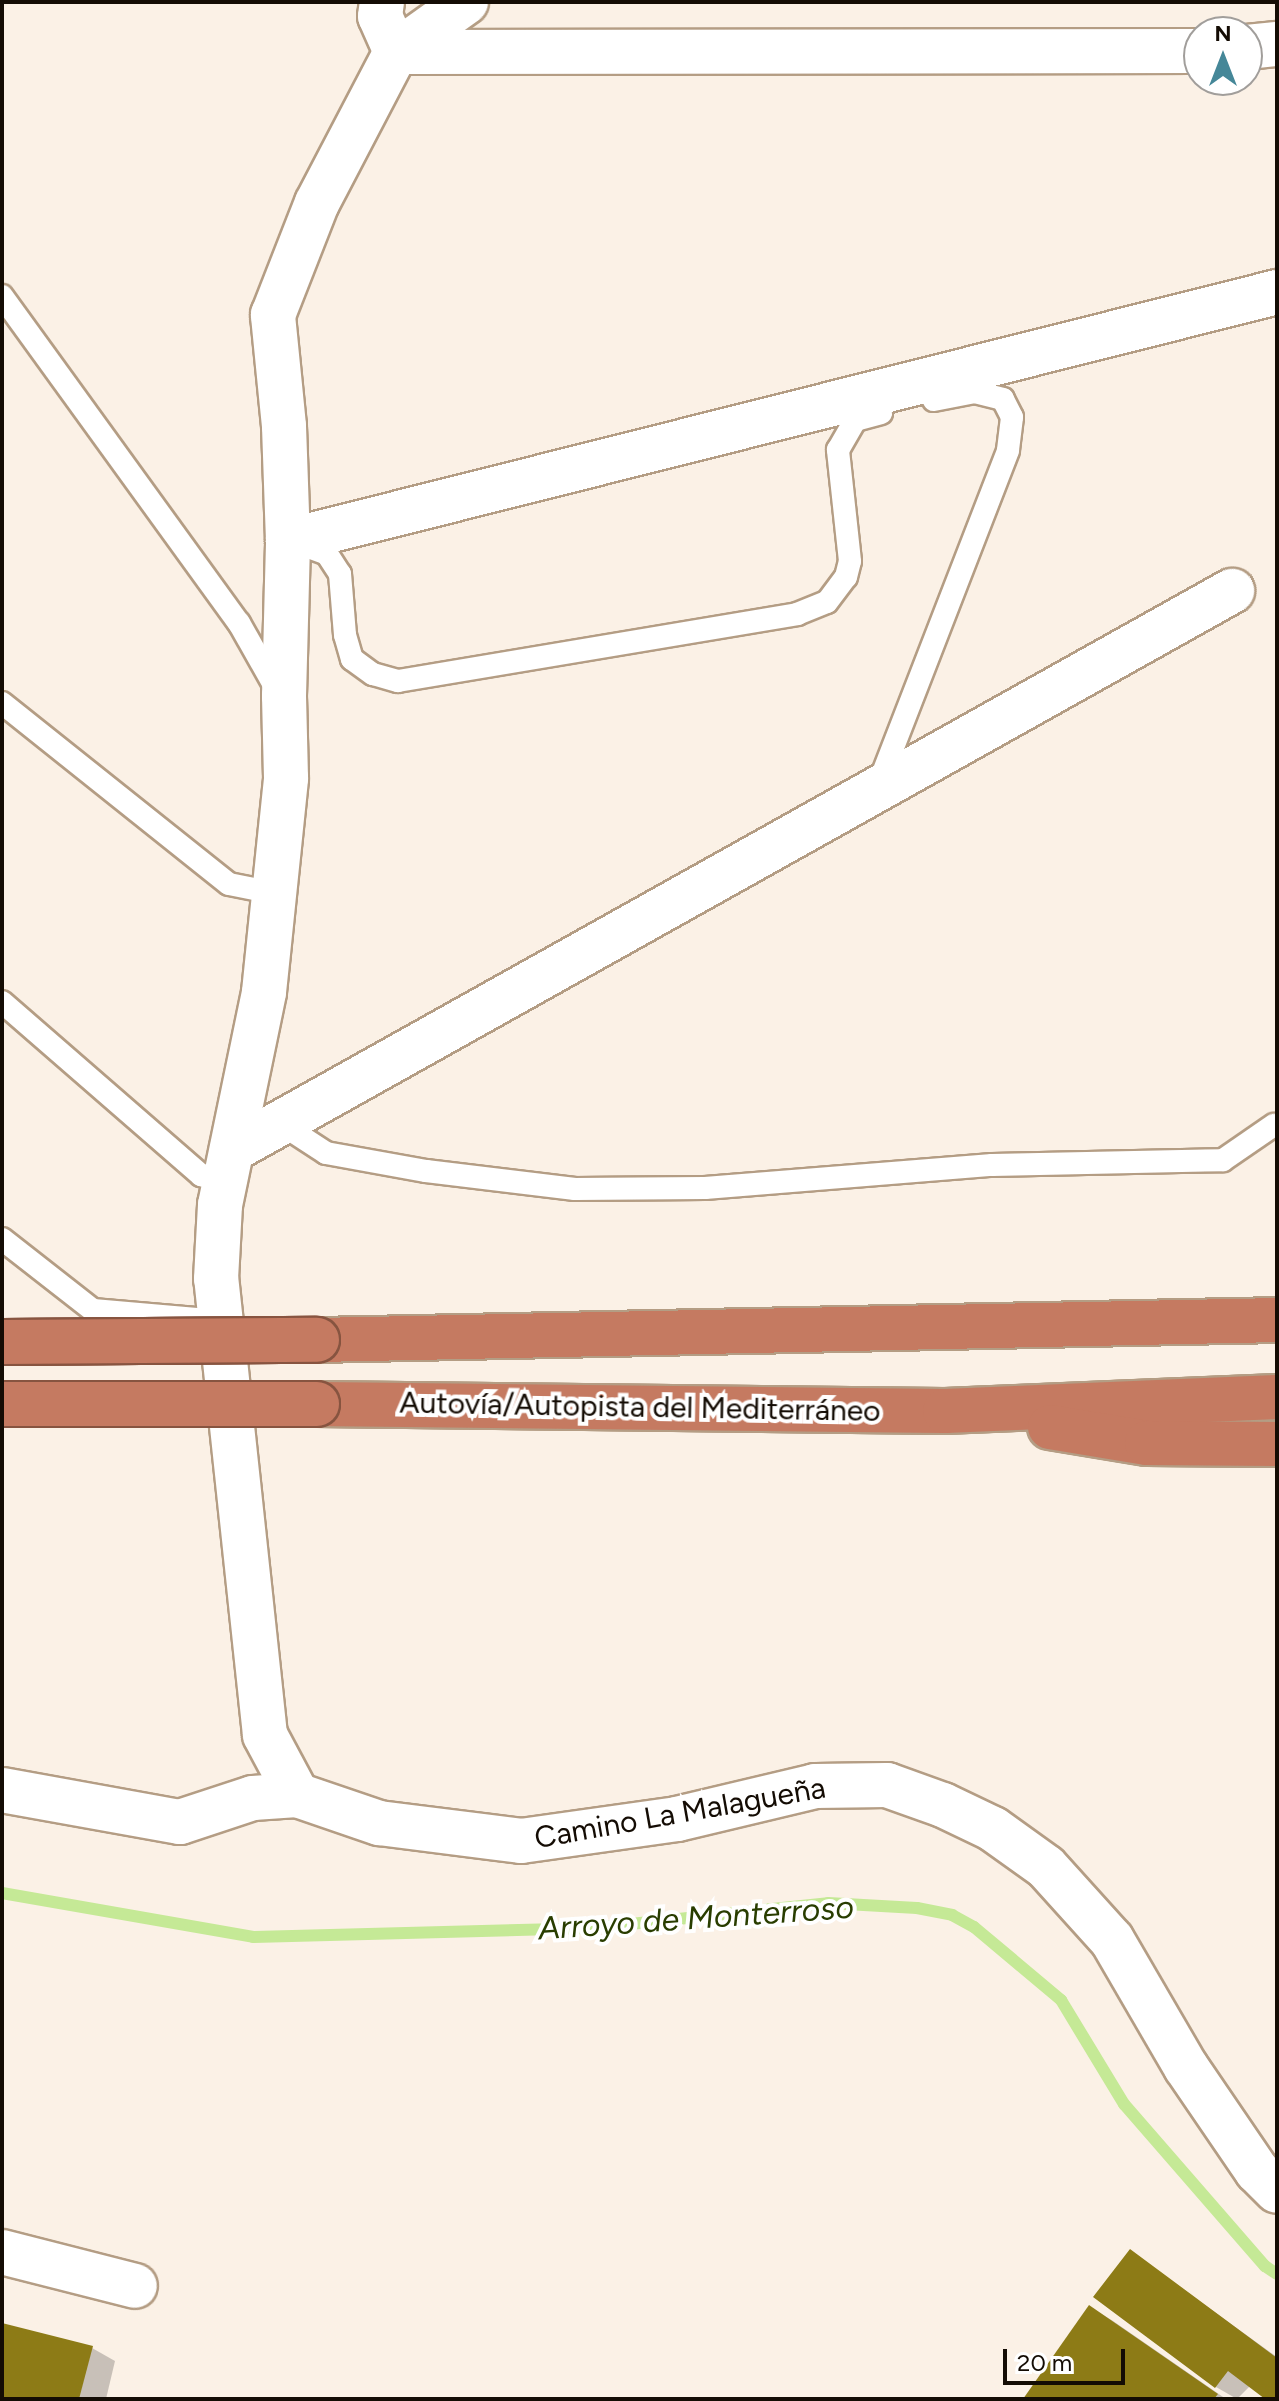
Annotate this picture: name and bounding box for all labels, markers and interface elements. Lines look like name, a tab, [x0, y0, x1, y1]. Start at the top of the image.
north arrow	[1183, 16, 1263, 96]
text: N	[1214, 20, 1232, 47]
street label: Autovía/Autopista del Mediterráneo	[399, 1385, 881, 1429]
street label: Camino La Malagueña	[532, 1770, 828, 1856]
water label: Arroyo de Monterroso	[537, 1888, 855, 1948]
scale bar	[1007, 2333, 1129, 2383]
text: 20 m	[1017, 2348, 1072, 2377]

